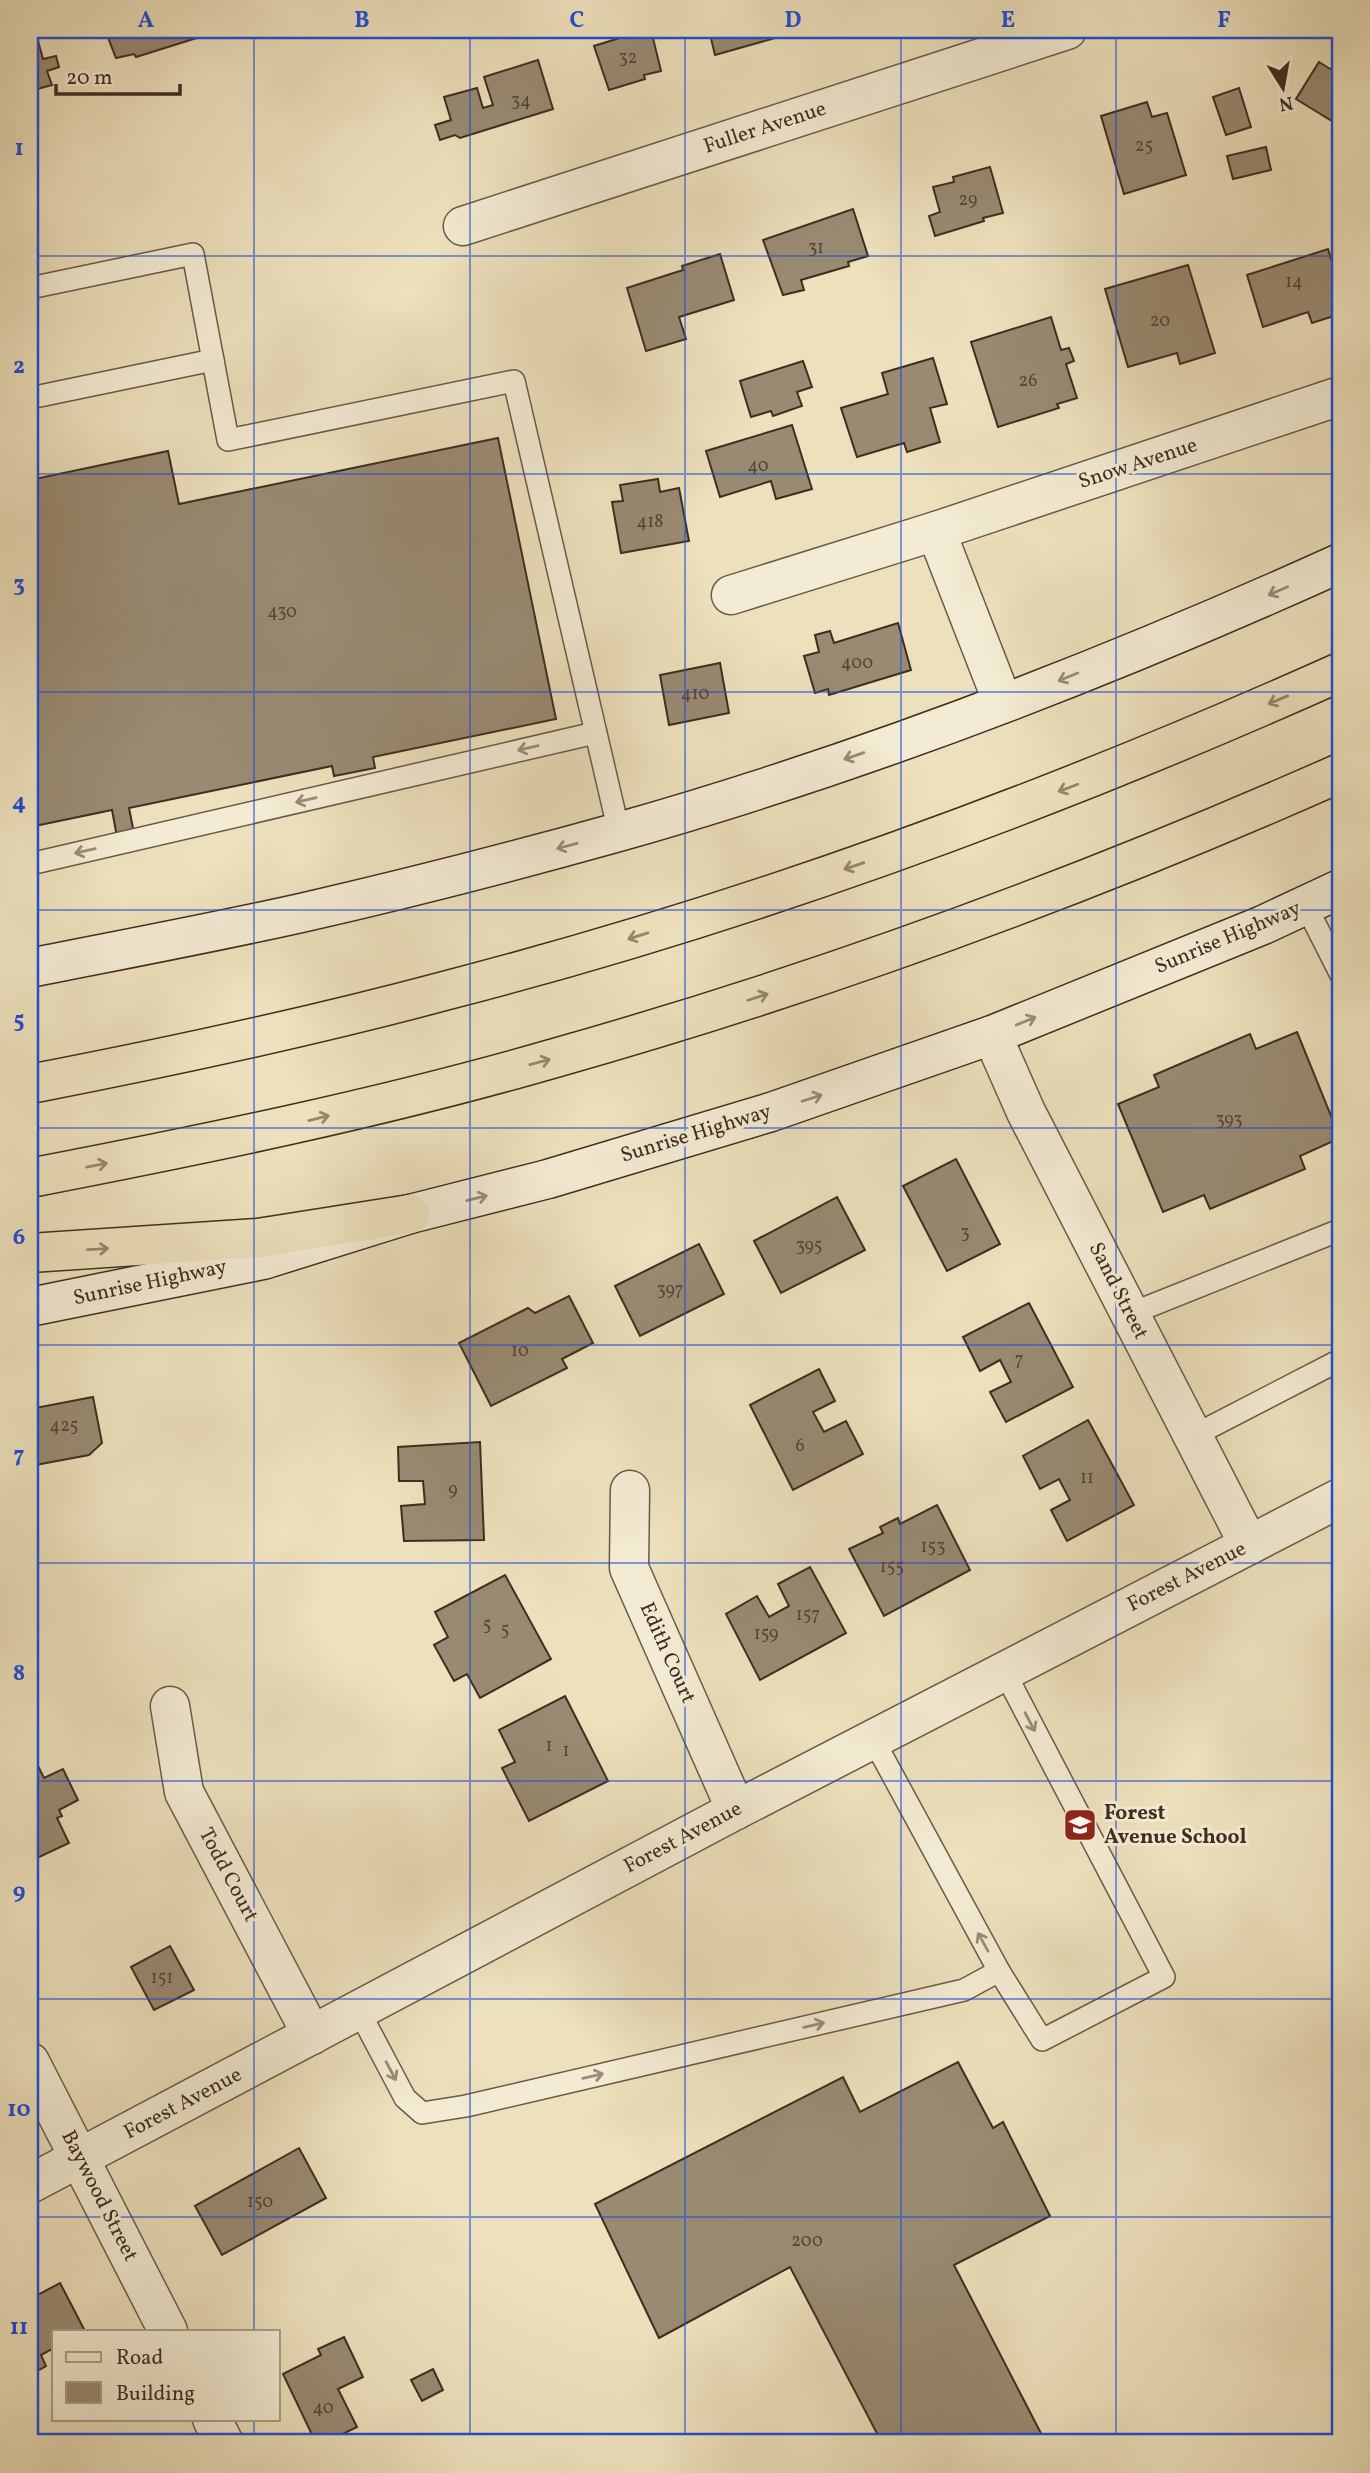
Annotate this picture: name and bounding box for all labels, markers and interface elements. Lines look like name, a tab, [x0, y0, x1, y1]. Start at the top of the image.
text: A	[138, 5, 154, 37]
text: B	[354, 5, 370, 37]
text: C	[570, 5, 584, 37]
text: D	[785, 5, 802, 37]
text: E	[1001, 5, 1015, 37]
text: F	[1217, 5, 1231, 37]
house number: 32	[619, 46, 637, 71]
scale bar	[56, 52, 180, 96]
north arrow	[1248, 52, 1318, 122]
text: 20 m	[66, 64, 112, 93]
house number: 34	[511, 89, 531, 114]
text: N	[1276, 89, 1295, 117]
street label: Fuller Avenue	[700, 95, 830, 161]
text: 1	[14, 133, 24, 165]
house number: 25	[1135, 134, 1153, 159]
house number: 29	[959, 188, 977, 213]
house number: 31	[808, 236, 824, 261]
house number: 14	[1285, 270, 1303, 295]
house number: 20	[1150, 309, 1170, 334]
text: 2	[13, 351, 25, 383]
house number: 26	[1019, 369, 1037, 394]
street label: Snow Avenue	[1075, 431, 1201, 497]
house number: 40	[747, 454, 769, 479]
house number: 418	[637, 510, 663, 535]
text: 3	[13, 569, 25, 601]
one-way arrow	[1268, 585, 1289, 598]
house number: 430	[267, 600, 297, 625]
house number: 400	[841, 651, 873, 676]
one-way arrow	[1057, 672, 1079, 685]
house number: 410	[681, 682, 709, 707]
one-way arrow	[1268, 694, 1289, 707]
one-way arrow	[517, 742, 540, 755]
one-way arrow	[844, 751, 866, 763]
one-way arrow	[1057, 782, 1079, 795]
text: 4	[12, 787, 26, 819]
one-way arrow	[296, 794, 318, 807]
one-way arrow	[556, 840, 579, 853]
one-way arrow	[74, 845, 97, 858]
one-way arrow	[844, 861, 866, 873]
street label: Sunrise Highway	[1150, 894, 1306, 982]
one-way arrow	[627, 930, 649, 943]
one-way arrow	[746, 990, 768, 1002]
text: 5	[13, 1005, 25, 1037]
one-way arrow	[1015, 1014, 1036, 1027]
one-way arrow	[529, 1055, 551, 1068]
one-way arrow	[801, 1091, 823, 1104]
street label: Sunrise Highway	[617, 1097, 776, 1171]
house number: 393	[1215, 1108, 1243, 1133]
one-way arrow	[307, 1111, 330, 1124]
one-way arrow	[85, 1158, 108, 1172]
one-way arrow	[465, 1191, 487, 1204]
house number: 3	[960, 1221, 970, 1246]
text: 6	[13, 1222, 25, 1254]
house number: 395	[796, 1234, 822, 1259]
street label: Sand Street	[1081, 1237, 1155, 1345]
one-way arrow	[86, 1242, 109, 1255]
street label: Sunrise Highway	[71, 1252, 230, 1313]
house number: 397	[657, 1278, 683, 1303]
house number: 10	[511, 1339, 529, 1364]
house number: 7	[1015, 1348, 1023, 1373]
house number: 425	[49, 1414, 79, 1439]
house number: 6	[795, 1434, 805, 1459]
text: 7	[14, 1440, 25, 1472]
house number: 11	[1080, 1466, 1094, 1491]
house number: 9	[448, 1478, 458, 1503]
house number: 153	[921, 1535, 945, 1560]
street label: Forest Avenue	[1123, 1535, 1251, 1619]
house number: 155	[880, 1555, 904, 1580]
street label: Edith Court	[632, 1598, 702, 1708]
house number: 157	[796, 1603, 820, 1628]
house number: 5	[483, 1613, 491, 1638]
house number: 5	[501, 1618, 509, 1643]
house number: 159	[754, 1622, 778, 1647]
text: 8	[13, 1658, 25, 1690]
one-way arrow	[1024, 1711, 1038, 1732]
house number: 1	[546, 1734, 552, 1759]
house number: 1	[563, 1739, 569, 1764]
street label: Forest Avenue	[619, 1795, 747, 1881]
place label: Forest Avenue School	[1104, 1799, 1247, 1852]
school or university icon: Forest Avenue School	[1061, 1806, 1099, 1844]
street label: Todd Court	[191, 1823, 265, 1927]
text: 9	[13, 1876, 25, 1908]
one-way arrow	[976, 1932, 990, 1952]
house number: 151	[151, 1966, 173, 1991]
one-way arrow	[802, 2018, 825, 2031]
one-way arrow	[384, 2060, 398, 2081]
street label: Forest Avenue	[119, 2061, 247, 2147]
one-way arrow	[581, 2069, 604, 2082]
text: 10	[7, 2094, 31, 2126]
street label: Baywood Street	[53, 2125, 145, 2267]
house number: 150	[247, 2190, 273, 2215]
house number: 200	[791, 2229, 823, 2254]
text: 11	[10, 2312, 28, 2344]
legend	[52, 2330, 280, 2420]
text: Road	[116, 2344, 163, 2373]
text: Building	[116, 2380, 195, 2409]
house number: 40	[312, 2396, 334, 2421]

